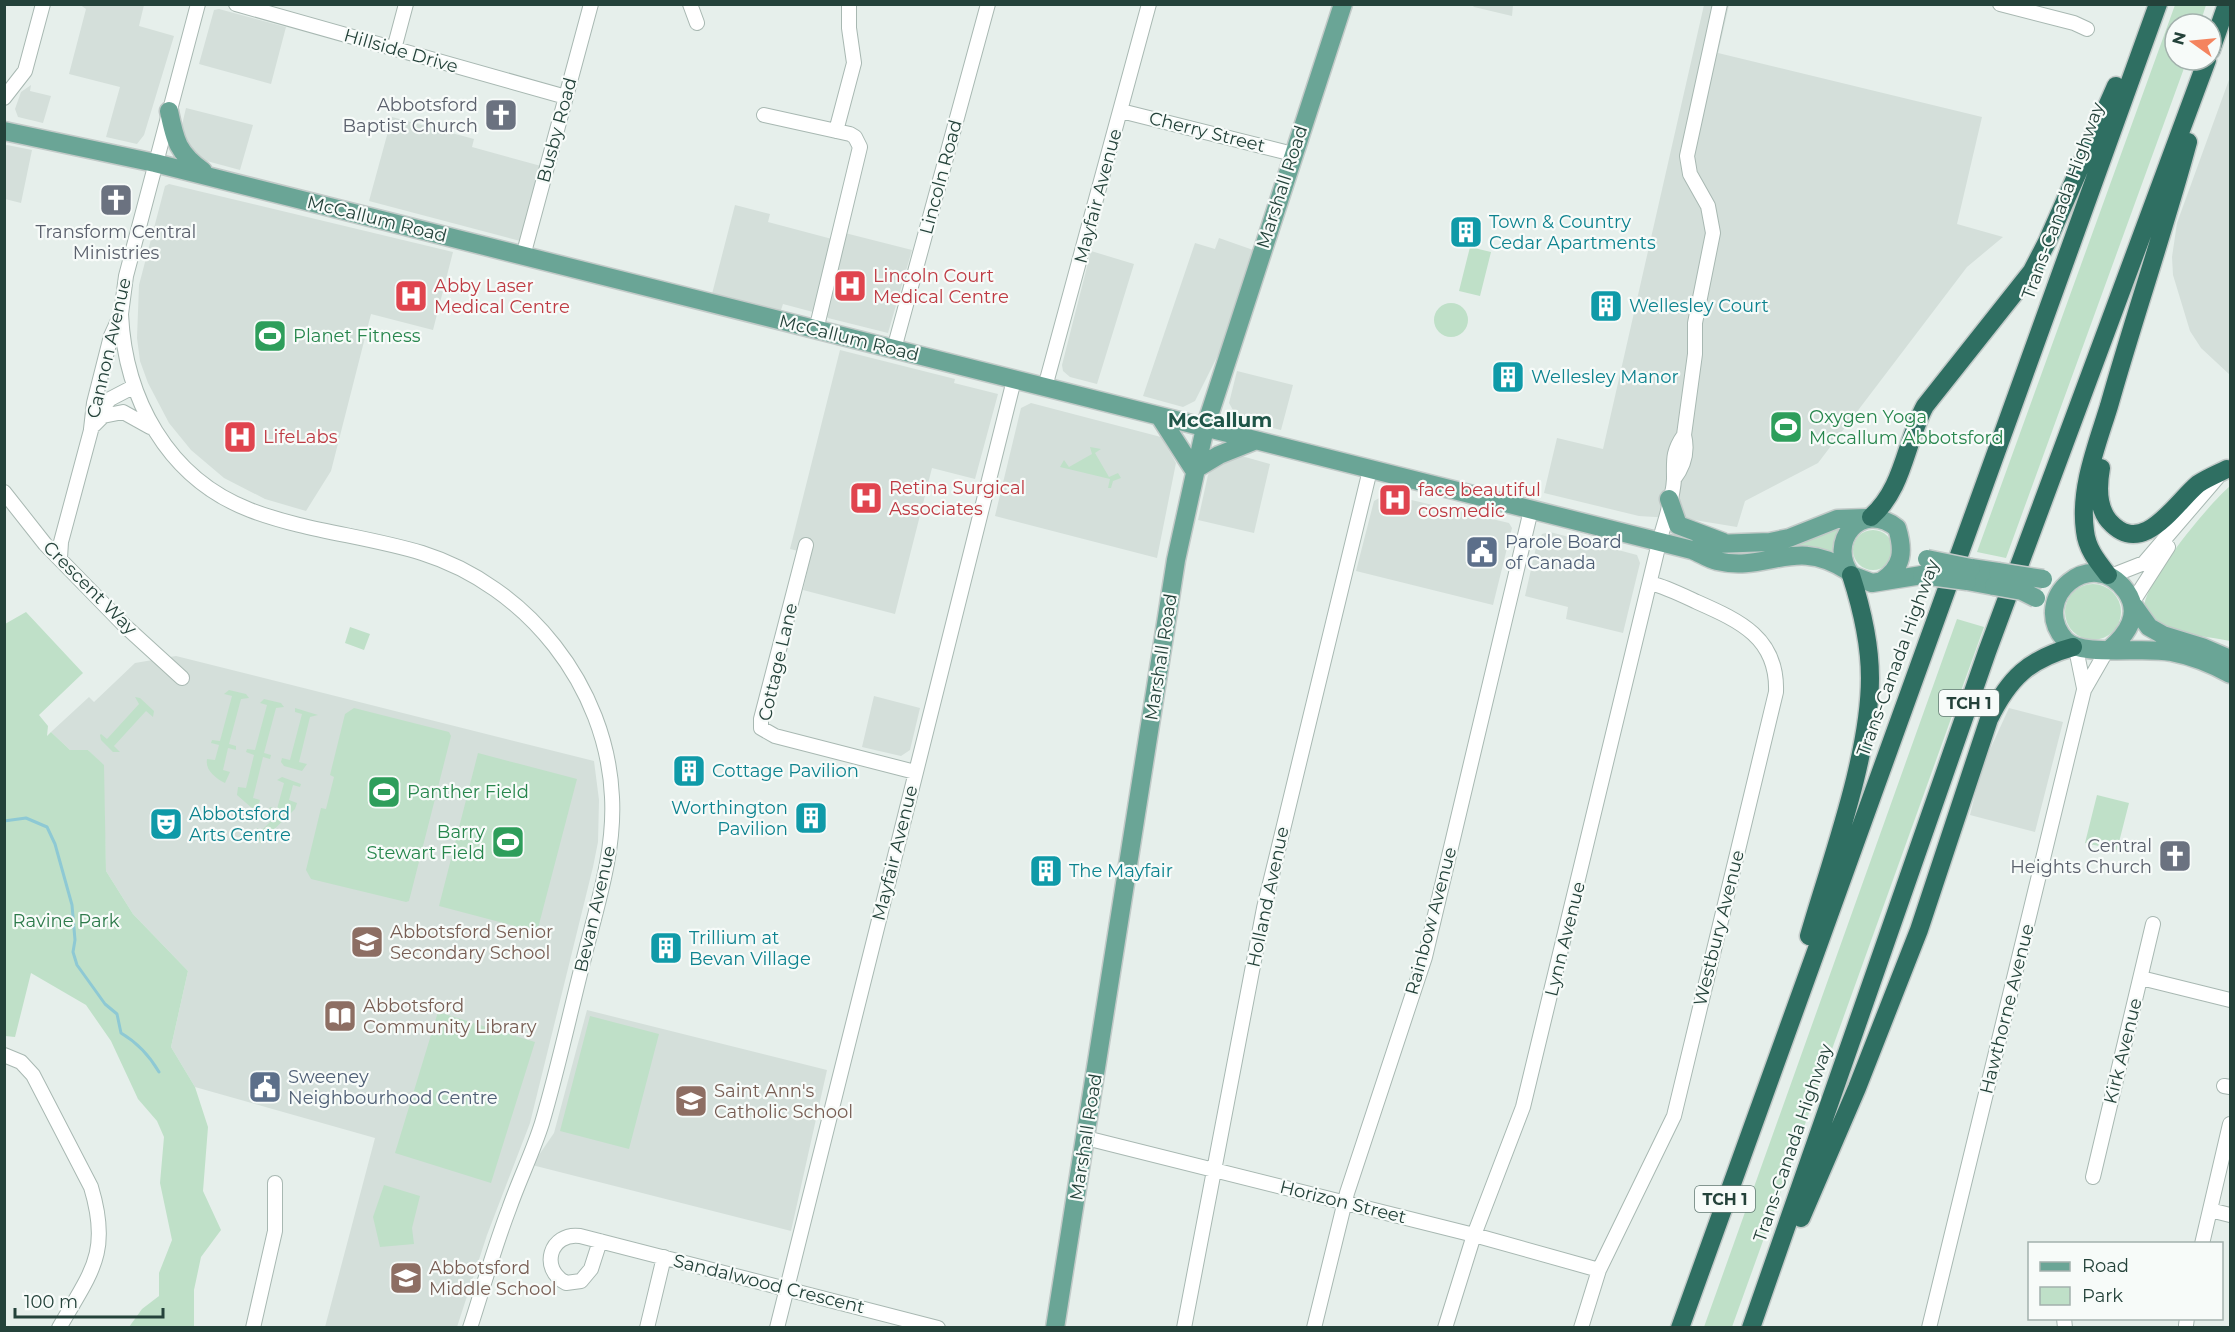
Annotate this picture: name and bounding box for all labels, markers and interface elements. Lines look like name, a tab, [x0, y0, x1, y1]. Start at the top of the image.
north arrow	[2163, 12, 2223, 72]
street label: Hillside Drive	[341, 24, 461, 78]
text: N	[2168, 30, 2190, 47]
street label: Busby Road	[532, 75, 582, 185]
place label: Abbotsford Baptist Church	[342, 94, 478, 137]
church icon: Abbotsford Baptist Church	[483, 97, 519, 133]
street label: Trans-Canada Highway	[2017, 99, 2109, 303]
street label: Cherry Street	[1147, 107, 1267, 157]
street label: Lincoln Road	[915, 117, 967, 237]
street label: Marshall Road	[1252, 123, 1312, 251]
street label: Mayfair Avenue	[1069, 126, 1127, 266]
church icon: Transform Central Ministries	[98, 182, 134, 218]
street label: McCallum Road	[305, 191, 449, 247]
place label: Town & Country Cedar Apartments	[1489, 211, 1656, 254]
building icon: Town & Country Cedar Apartments	[1448, 214, 1484, 250]
place label: Transform Central Ministries	[36, 221, 196, 264]
place label: Lincoln Court Medical Centre	[873, 265, 1009, 308]
hospital icon: Lincoln Court Medical Centre	[832, 268, 868, 304]
street label: Cannon Avenue	[82, 275, 136, 420]
place label: Abby Laser Medical Centre	[434, 275, 570, 318]
hospital icon: Abby Laser Medical Centre	[393, 278, 429, 314]
building icon: Wellesley Court	[1588, 288, 1624, 324]
place label: Wellesley Court	[1629, 295, 1769, 317]
street label: McCallum Road	[777, 310, 921, 366]
sports icon: Planet Fitness	[252, 318, 288, 354]
place label: Planet Fitness	[293, 325, 421, 347]
building icon: Wellesley Manor	[1490, 359, 1526, 395]
place label: Wellesley Manor	[1531, 366, 1679, 388]
place label: Oxygen Yoga Mccallum Abbotsford	[1809, 406, 2004, 449]
district label: McCallum	[1168, 408, 1272, 432]
sports icon: Oxygen Yoga Mccallum Abbotsford	[1768, 409, 1804, 445]
hospital icon: LifeLabs	[222, 419, 258, 455]
place label: LifeLabs	[263, 426, 338, 448]
place label: Retina Surgical Associates	[889, 477, 1025, 520]
place label: face beautiful cosmedic	[1418, 479, 1541, 522]
hospital icon: Retina Surgical Associates	[848, 480, 884, 516]
hospital icon: face beautiful cosmedic	[1377, 482, 1413, 518]
place label: Parole Board of Canada	[1505, 531, 1622, 574]
public building icon: Parole Board of Canada	[1464, 534, 1500, 570]
street label: Crescent Way	[39, 537, 142, 640]
street label: Trans-Canada Highway	[1852, 556, 1944, 760]
street label: Marshall Road	[1140, 592, 1182, 722]
street label: Cottage Lane	[754, 601, 802, 723]
road number: TCH 1	[1939, 690, 1999, 716]
building icon: Cottage Pavilion	[671, 753, 707, 789]
place label: Cottage Pavilion	[712, 760, 859, 782]
sports icon: Panther Field	[366, 774, 402, 810]
place label: Panther Field	[407, 781, 529, 803]
street label: Mayfair Avenue	[868, 783, 922, 923]
place label: Worthington Pavilion	[671, 797, 788, 840]
building icon: Worthington Pavilion	[793, 800, 829, 836]
place label: Abbotsford Arts Centre	[189, 803, 291, 846]
theatre icon: Abbotsford Arts Centre	[148, 806, 184, 842]
place label: Barry Stewart Field	[367, 821, 485, 864]
sports icon: Barry Stewart Field	[490, 824, 526, 860]
street label: Holland Avenue	[1242, 825, 1294, 969]
place label: Central Heights Church	[2010, 835, 2152, 878]
church icon: Central Heights Church	[2157, 838, 2193, 874]
street label: Bevan Avenue	[570, 844, 620, 974]
street label: Rainbow Avenue	[1401, 845, 1461, 997]
street label: Westbury Avenue	[1689, 848, 1749, 1008]
building icon: The Mayfair	[1028, 853, 1064, 889]
place label: The Mayfair	[1069, 860, 1173, 882]
street label: Lynn Avenue	[1540, 879, 1590, 999]
park label: Ravine Park	[13, 910, 120, 932]
place label: Abbotsford Senior Secondary School	[390, 921, 553, 964]
street label: Hawthorne Avenue	[1975, 922, 2039, 1096]
school or university icon: Abbotsford Senior Secondary School	[349, 924, 385, 960]
place label: Trillium at Bevan Village	[689, 927, 811, 970]
building icon: Trillium at Bevan Village	[648, 930, 684, 966]
place label: Abbotsford Community Library	[363, 995, 537, 1038]
street label: Kirk Avenue	[2099, 996, 2147, 1106]
library icon: Abbotsford Community Library	[322, 998, 358, 1034]
street label: Trans-Canada Highway	[1749, 1041, 1837, 1245]
place label: Sweeney Neighbourhood Centre	[288, 1066, 498, 1109]
public building icon: Sweeney Neighbourhood Centre	[247, 1069, 283, 1105]
street label: Marshall Road	[1065, 1072, 1107, 1202]
place label: Saint Ann's Catholic School	[714, 1080, 853, 1123]
school or university icon: Saint Ann's Catholic School	[673, 1083, 709, 1119]
street label: Horizon Street	[1278, 1176, 1408, 1228]
road number: TCH 1	[1695, 1186, 1755, 1212]
legend	[2028, 1242, 2223, 1320]
street label: Sandalwood Crescent	[671, 1250, 867, 1318]
text: Road	[2082, 1255, 2129, 1277]
place label: Abbotsford Middle School	[429, 1257, 557, 1300]
school or university icon: Abbotsford Middle School	[388, 1260, 424, 1296]
scale bar	[15, 1281, 164, 1319]
text: Park	[2082, 1285, 2123, 1307]
text: 100 m	[24, 1291, 78, 1313]

